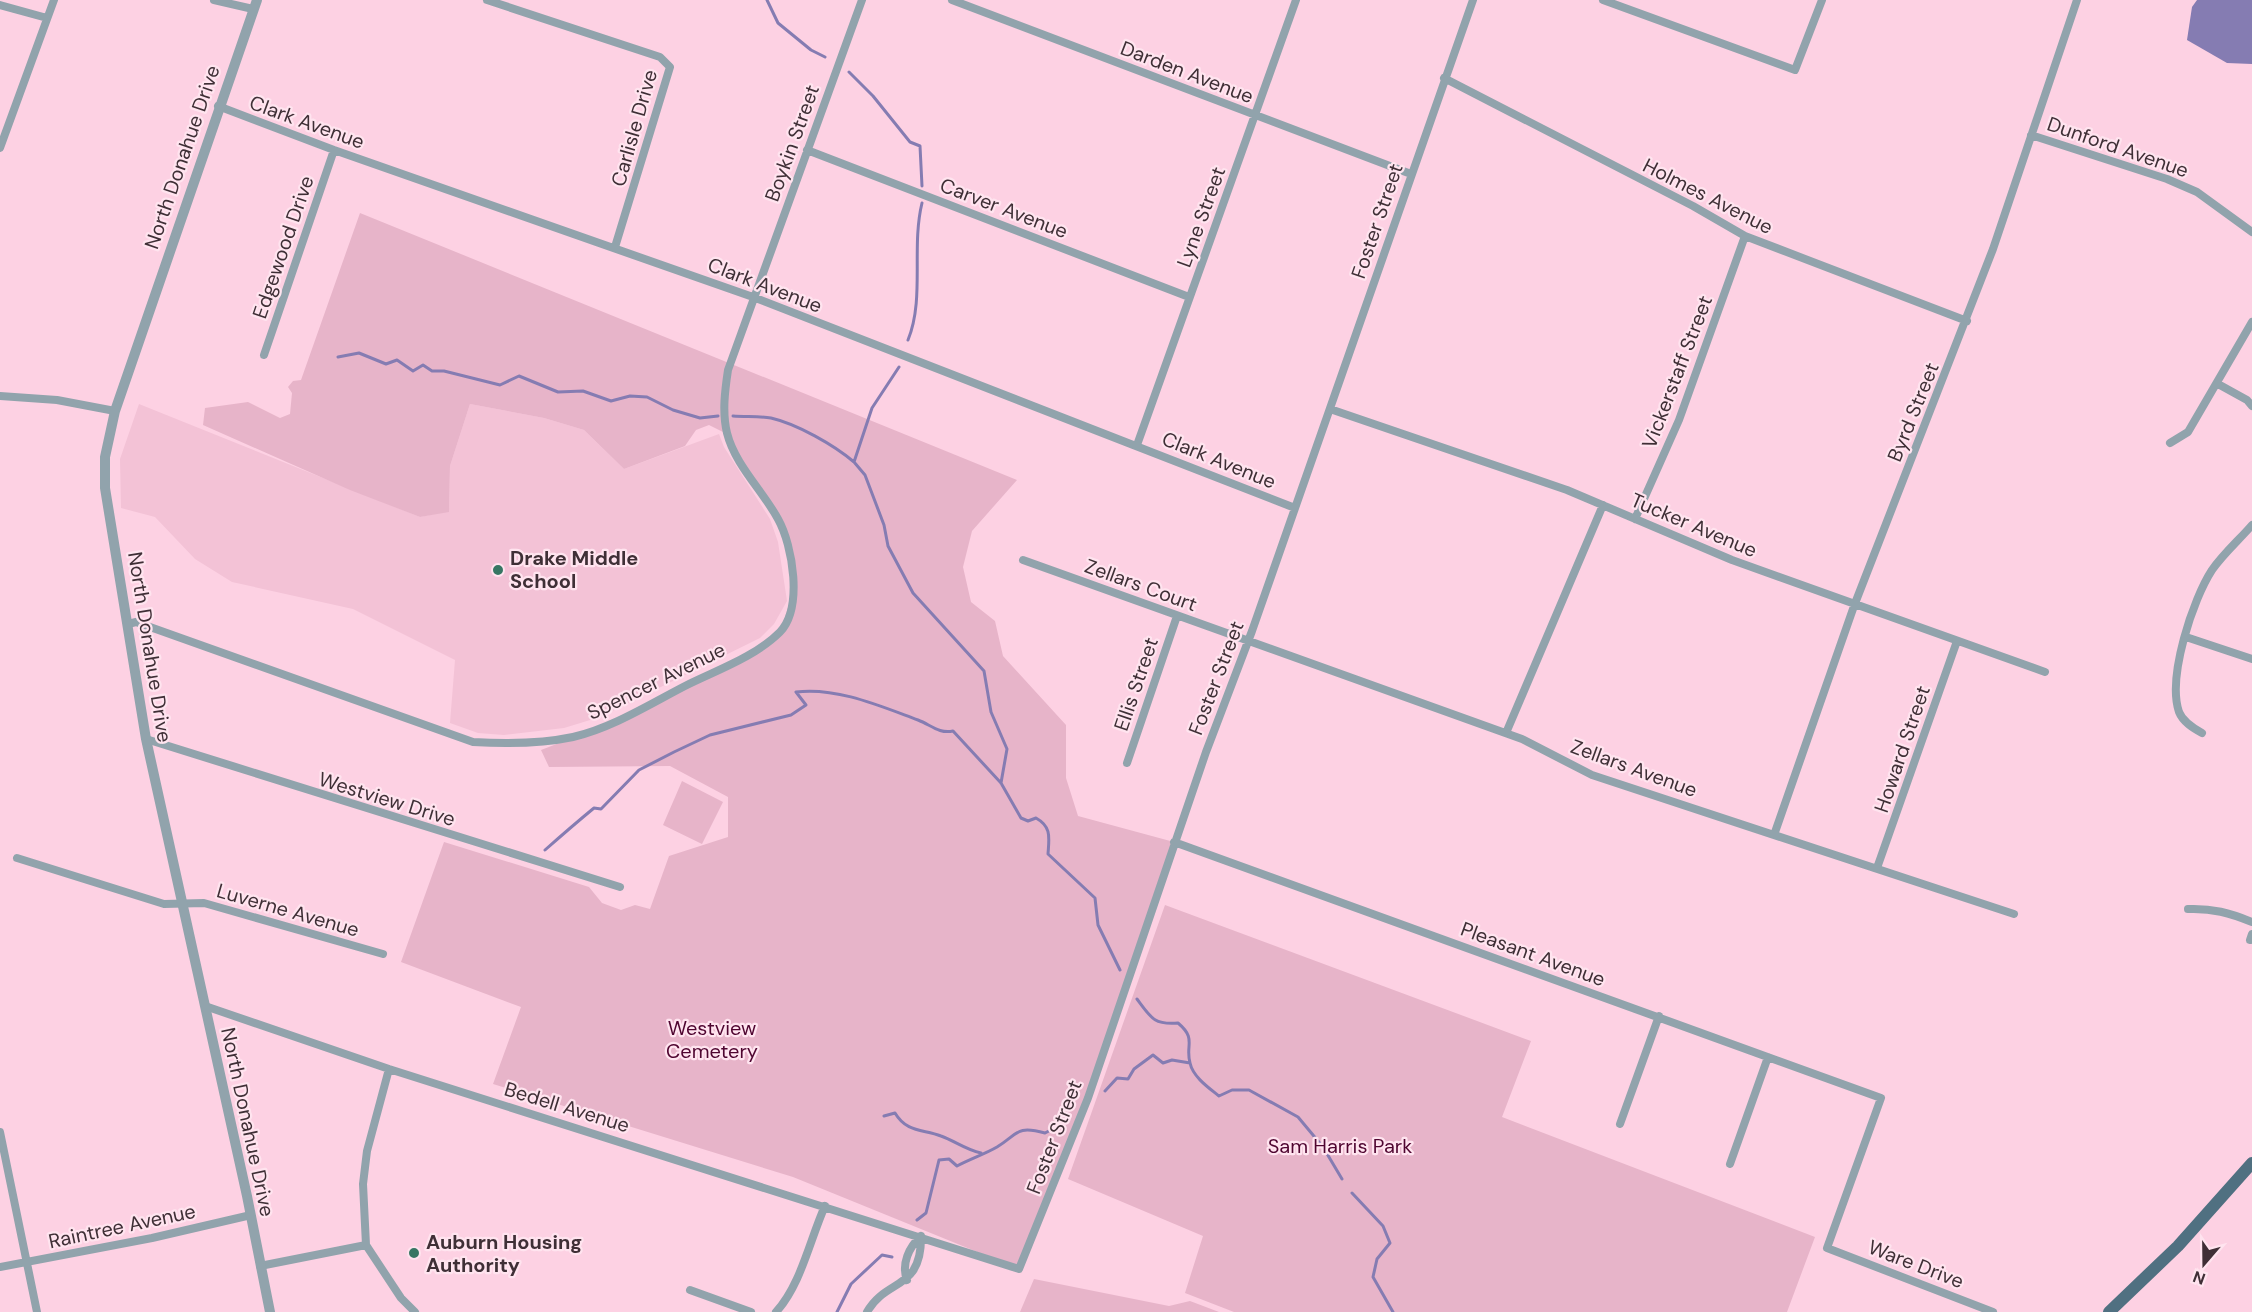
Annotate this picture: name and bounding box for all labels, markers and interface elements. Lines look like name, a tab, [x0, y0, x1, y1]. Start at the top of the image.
street label: Darden Avenue	[1117, 35, 1257, 109]
street label: North Donahue Drive	[138, 62, 226, 252]
street label: Carlisle Drive	[605, 67, 663, 189]
street label: Boykin Street	[759, 81, 825, 205]
street label: Clark Avenue	[246, 89, 368, 155]
street label: Dunford Avenue	[2044, 111, 2192, 183]
street label: Holmes Avenue	[1639, 152, 1777, 240]
street label: Foster Street	[1345, 160, 1409, 282]
street label: Lyne Street	[1171, 163, 1231, 271]
street label: Edgewood Drive	[246, 172, 320, 322]
street label: Carver Avenue	[936, 172, 1072, 244]
street label: Clark Avenue	[704, 251, 826, 319]
street label: Vickerstaff Street	[1636, 292, 1718, 452]
street label: Byrd Street	[1881, 358, 1945, 465]
street label: Clark Avenue	[1158, 425, 1280, 495]
street label: Tucker Avenue	[1627, 487, 1761, 563]
place label: Drake Middle School	[510, 545, 638, 594]
street label: North Donahue Drive	[122, 550, 178, 744]
street label: Zellars Court	[1081, 553, 1201, 617]
marker: Drake Middle School	[491, 563, 505, 577]
street label: Foster Street	[1182, 617, 1250, 739]
street label: Ellis Street	[1108, 634, 1164, 734]
street label: Spencer Avenue	[583, 636, 729, 726]
street label: Howard Street	[1868, 682, 1936, 816]
street label: Zellars Avenue	[1567, 733, 1701, 803]
street label: Westview Drive	[316, 766, 458, 832]
street label: Luverne Avenue	[214, 877, 362, 943]
street label: Pleasant Avenue	[1457, 916, 1609, 992]
park label: Westview Cemetery	[666, 1015, 758, 1064]
street label: North Donahue Drive	[215, 1025, 281, 1219]
street label: Bedell Avenue	[501, 1076, 633, 1138]
street label: Foster Street	[1020, 1076, 1088, 1198]
park label: Sam Harris Park	[1268, 1133, 1412, 1159]
street label: Raintree Avenue	[46, 1198, 198, 1254]
place label: Auburn Housing Authority	[426, 1229, 582, 1278]
street label: Ware Drive	[1865, 1234, 1967, 1294]
north arrow	[2174, 1234, 2234, 1294]
marker: Auburn Housing Authority	[407, 1246, 421, 1260]
text: N	[2190, 1266, 2208, 1289]

